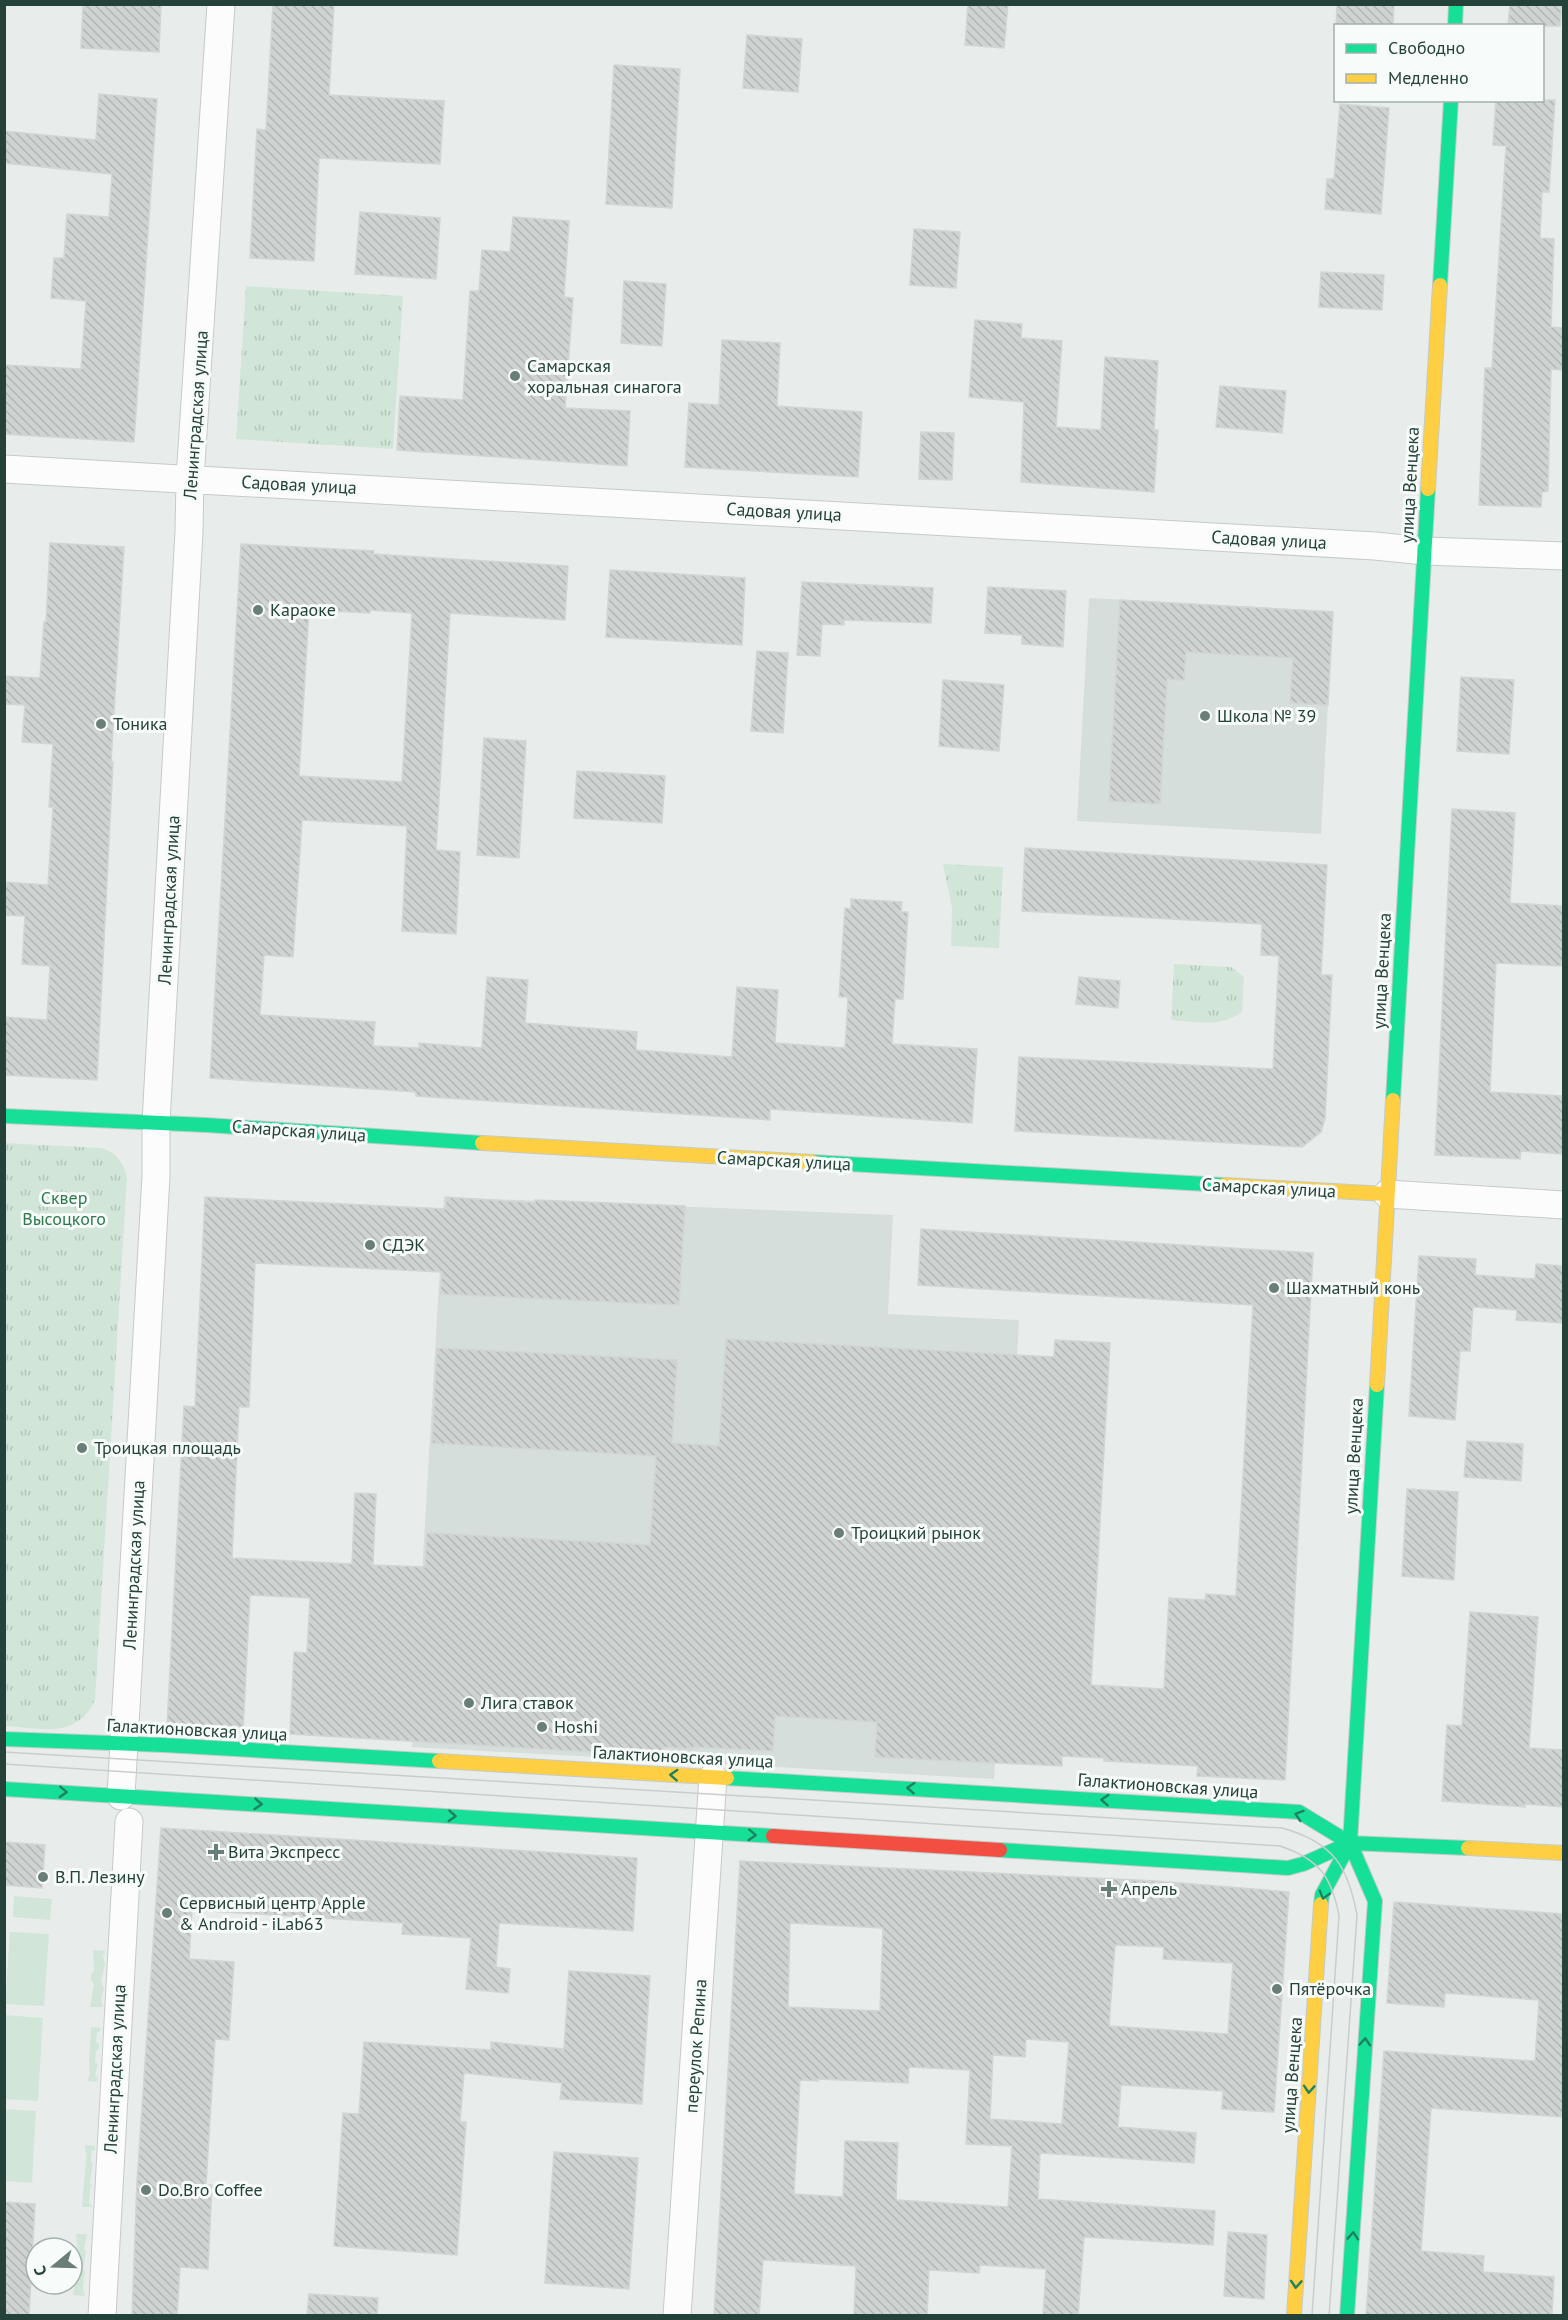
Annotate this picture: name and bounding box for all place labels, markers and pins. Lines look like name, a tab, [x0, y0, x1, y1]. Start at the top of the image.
place label: Самарская хоральная синагога	[527, 354, 682, 398]
marker: Самарская хоральная синагога	[508, 369, 522, 383]
place label: Караоке	[270, 598, 336, 621]
marker: Караоке	[251, 603, 265, 617]
place label: Школа № 39	[1217, 704, 1316, 727]
marker: Школа № 39	[1198, 709, 1212, 723]
place label: Тоника	[113, 712, 167, 735]
marker: Тоника	[94, 717, 108, 731]
place label: СДЭК	[382, 1233, 425, 1256]
marker: СДЭК	[363, 1238, 377, 1252]
place label: Шахматный конь	[1286, 1276, 1420, 1299]
marker: Шахматный конь	[1267, 1281, 1281, 1295]
place label: Троицкая площадь	[94, 1436, 241, 1459]
marker: Троицкая площадь	[75, 1441, 89, 1455]
place label: Троицкий рынок	[851, 1521, 981, 1544]
marker: Троицкий рынок	[832, 1526, 846, 1540]
place label: Лига ставок	[480, 1691, 574, 1714]
marker: Лига ставок	[462, 1696, 476, 1710]
place label: Hoshi	[554, 1715, 598, 1738]
marker: Hoshi	[535, 1720, 549, 1734]
place label: Вита Экспресс	[228, 1840, 340, 1863]
marker: Вита Экспресс	[209, 1845, 223, 1859]
place label: В.П. Лезину	[55, 1865, 145, 1888]
marker: В.П. Лезину	[36, 1870, 50, 1884]
place label: Апрель	[1121, 1877, 1177, 1900]
marker: Апрель	[1102, 1882, 1116, 1896]
place label: Сервисный центр Apple & Android - iLab63	[179, 1891, 366, 1935]
marker: Сервисный центр Apple & Android - iLab63	[160, 1906, 174, 1920]
place label: Пятёрочка	[1289, 1977, 1371, 2000]
marker: Пятёрочка	[1270, 1982, 1284, 1996]
place label: Do.Bro Coffee	[158, 2178, 263, 2201]
marker: Do.Bro Coffee	[139, 2183, 153, 2197]

